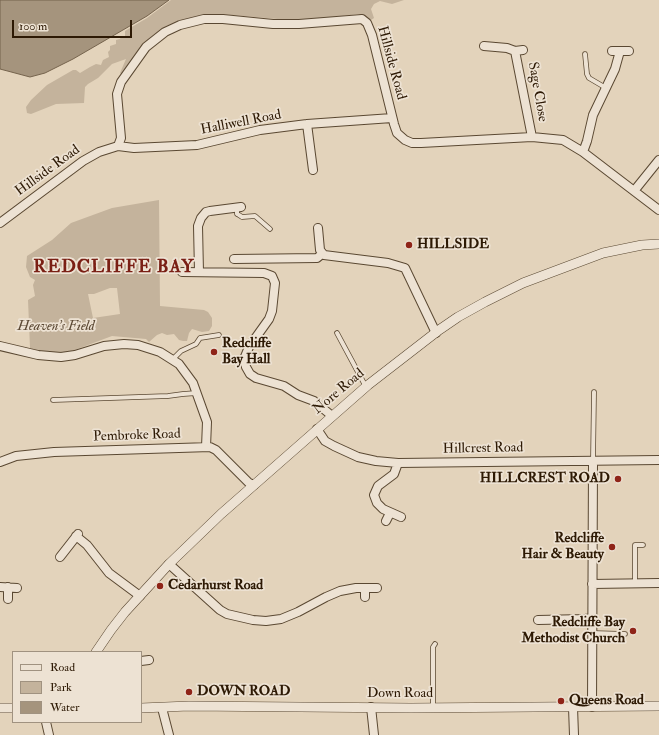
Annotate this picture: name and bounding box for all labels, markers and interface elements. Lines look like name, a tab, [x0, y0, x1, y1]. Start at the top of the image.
scale bar	[14, 12, 134, 38]
text: 100 m	[19, 19, 47, 34]
street label: Hillside Road	[373, 24, 409, 102]
street label: Sage Close	[523, 61, 551, 123]
street label: Halliwell Road	[199, 107, 283, 139]
street label: Hillside Road	[12, 142, 84, 200]
place label: HILLSIDE	[417, 237, 489, 253]
marker: HILLSIDE	[404, 240, 414, 250]
district label: REDCLIFFE BAY	[33, 257, 195, 279]
park label: Heaven's Field	[17, 319, 95, 335]
place label: Redcliffe Bay Hall	[222, 336, 271, 368]
marker: Redcliffe Bay Hall	[209, 347, 219, 357]
street label: Nore Road	[310, 366, 368, 418]
street label: Pembroke Road	[93, 426, 181, 446]
street label: Hillcrest Road	[443, 440, 523, 458]
place label: HILLCREST ROAD	[480, 471, 610, 487]
marker: HILLCREST ROAD	[613, 474, 623, 484]
place label: Redcliffe Hair & Beauty	[522, 531, 604, 564]
marker: Redcliffe Hair & Beauty	[607, 542, 617, 552]
place label: Cedarhurst Road	[168, 578, 263, 594]
marker: Cedarhurst Road	[155, 581, 165, 591]
place label: Redcliffe Bay Methodist Church	[521, 615, 625, 648]
marker: Redcliffe Bay Methodist Church	[628, 626, 638, 636]
legend	[12, 651, 142, 723]
text: Road	[50, 660, 75, 675]
text: Park	[50, 680, 72, 695]
place label: DOWN ROAD	[197, 684, 290, 700]
street label: Down Road	[367, 686, 433, 702]
marker: DOWN ROAD	[184, 687, 194, 697]
place label: Queens Road	[569, 693, 644, 709]
marker: Queens Road	[556, 696, 566, 706]
text: Water	[50, 700, 79, 715]

